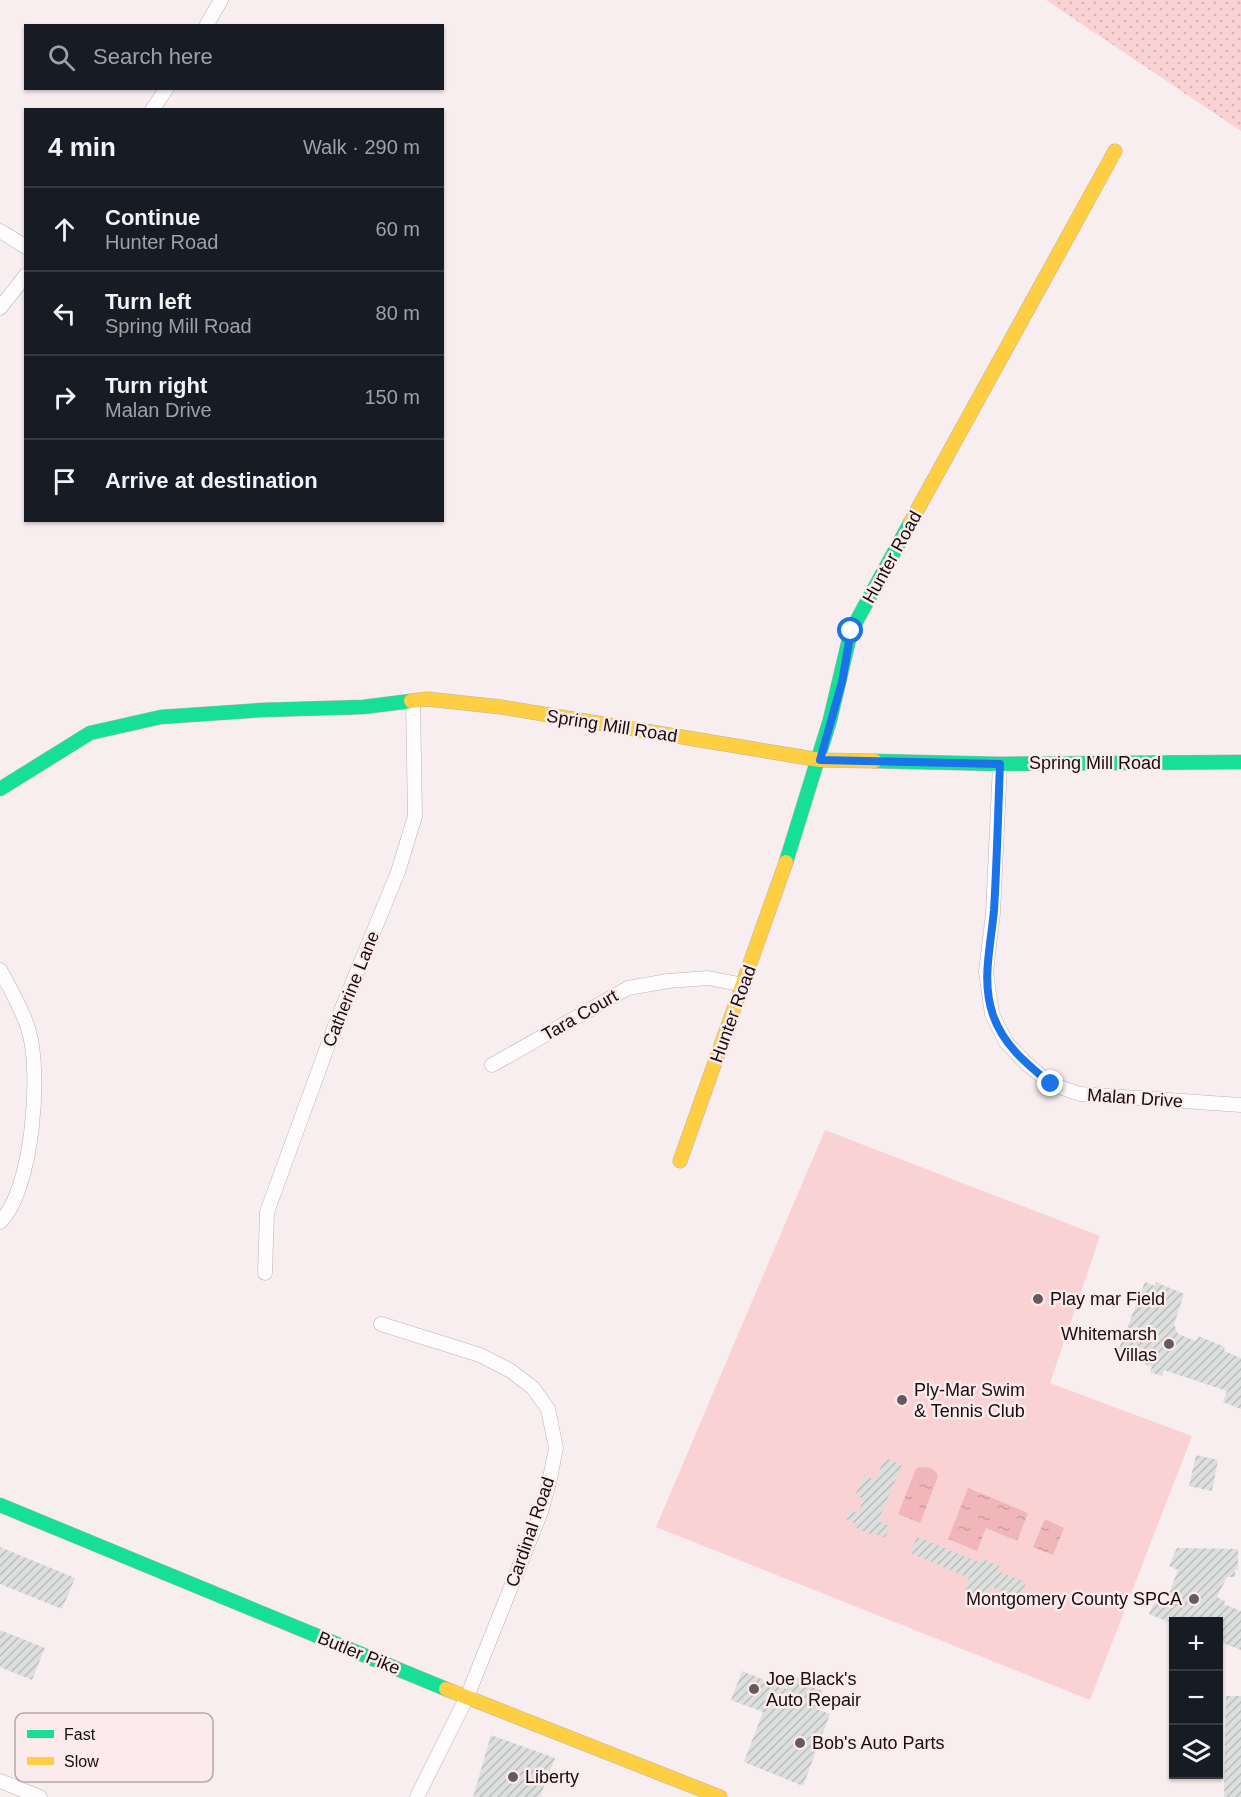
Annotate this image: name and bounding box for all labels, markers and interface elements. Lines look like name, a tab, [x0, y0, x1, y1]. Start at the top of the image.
search box	[24, 24, 444, 90]
icon: search	[45, 41, 78, 74]
text: Search here	[93, 44, 213, 69]
text: 4 min	[48, 132, 116, 162]
text: Walk · 290 m	[303, 136, 420, 158]
text: Continue	[105, 205, 200, 230]
icon: ahead	[48, 213, 81, 246]
text: 60 m	[376, 218, 420, 240]
text: Hunter Road	[105, 231, 218, 253]
text: Turn left	[105, 289, 191, 314]
icon: left	[48, 297, 81, 330]
text: 80 m	[376, 302, 420, 324]
text: Spring Mill Road	[105, 315, 252, 337]
text: Turn right	[105, 373, 207, 398]
icon: right	[48, 381, 81, 414]
text: 150 m	[364, 386, 420, 408]
text: Malan Drive	[105, 399, 212, 421]
icon: arrive	[48, 465, 81, 498]
text: Arrive at destination	[105, 468, 318, 493]
street label: Hunter Road	[859, 508, 925, 606]
route start	[837, 617, 863, 643]
street label: Spring Mill Road	[545, 706, 679, 746]
street label: Spring Mill Road	[1029, 753, 1161, 773]
street label: Catherine Lane	[319, 928, 383, 1050]
street label: Hunter Road	[706, 963, 760, 1065]
street label: Tara Court	[539, 985, 621, 1045]
route end	[1037, 1070, 1063, 1096]
street label: Malan Drive	[1086, 1085, 1184, 1111]
place label: Play mar Field	[1050, 1289, 1165, 1309]
marker: Play mar Field	[1031, 1292, 1045, 1306]
place label: Whitemarsh Villas	[1061, 1324, 1157, 1365]
marker: Whitemarsh Villas	[1162, 1337, 1176, 1351]
place label: Ply-Mar Swim & Tennis Club	[914, 1380, 1025, 1421]
marker: Ply-Mar Swim & Tennis Club	[895, 1393, 909, 1407]
street label: Cardinal Road	[502, 1474, 558, 1590]
place label: Montgomery County SPCA	[966, 1589, 1182, 1609]
marker: Montgomery County SPCA	[1187, 1592, 1201, 1606]
map controls	[1169, 1617, 1223, 1779]
button: +	[1169, 1617, 1223, 1671]
street label: Butler Pike	[315, 1627, 403, 1679]
place label: Joe Black's Auto Repair	[766, 1669, 861, 1710]
button: −	[1169, 1671, 1223, 1725]
marker: Joe Black's Auto Repair	[747, 1682, 761, 1696]
legend	[15, 1713, 213, 1782]
button: layers	[1169, 1725, 1223, 1779]
text: Fast	[64, 1726, 96, 1743]
place label: Bob's Auto Parts	[812, 1733, 945, 1753]
marker: Bob's Auto Parts	[793, 1736, 807, 1750]
text: Slow	[64, 1753, 99, 1770]
place label: Liberty	[525, 1767, 579, 1787]
marker: Liberty	[506, 1770, 520, 1784]

